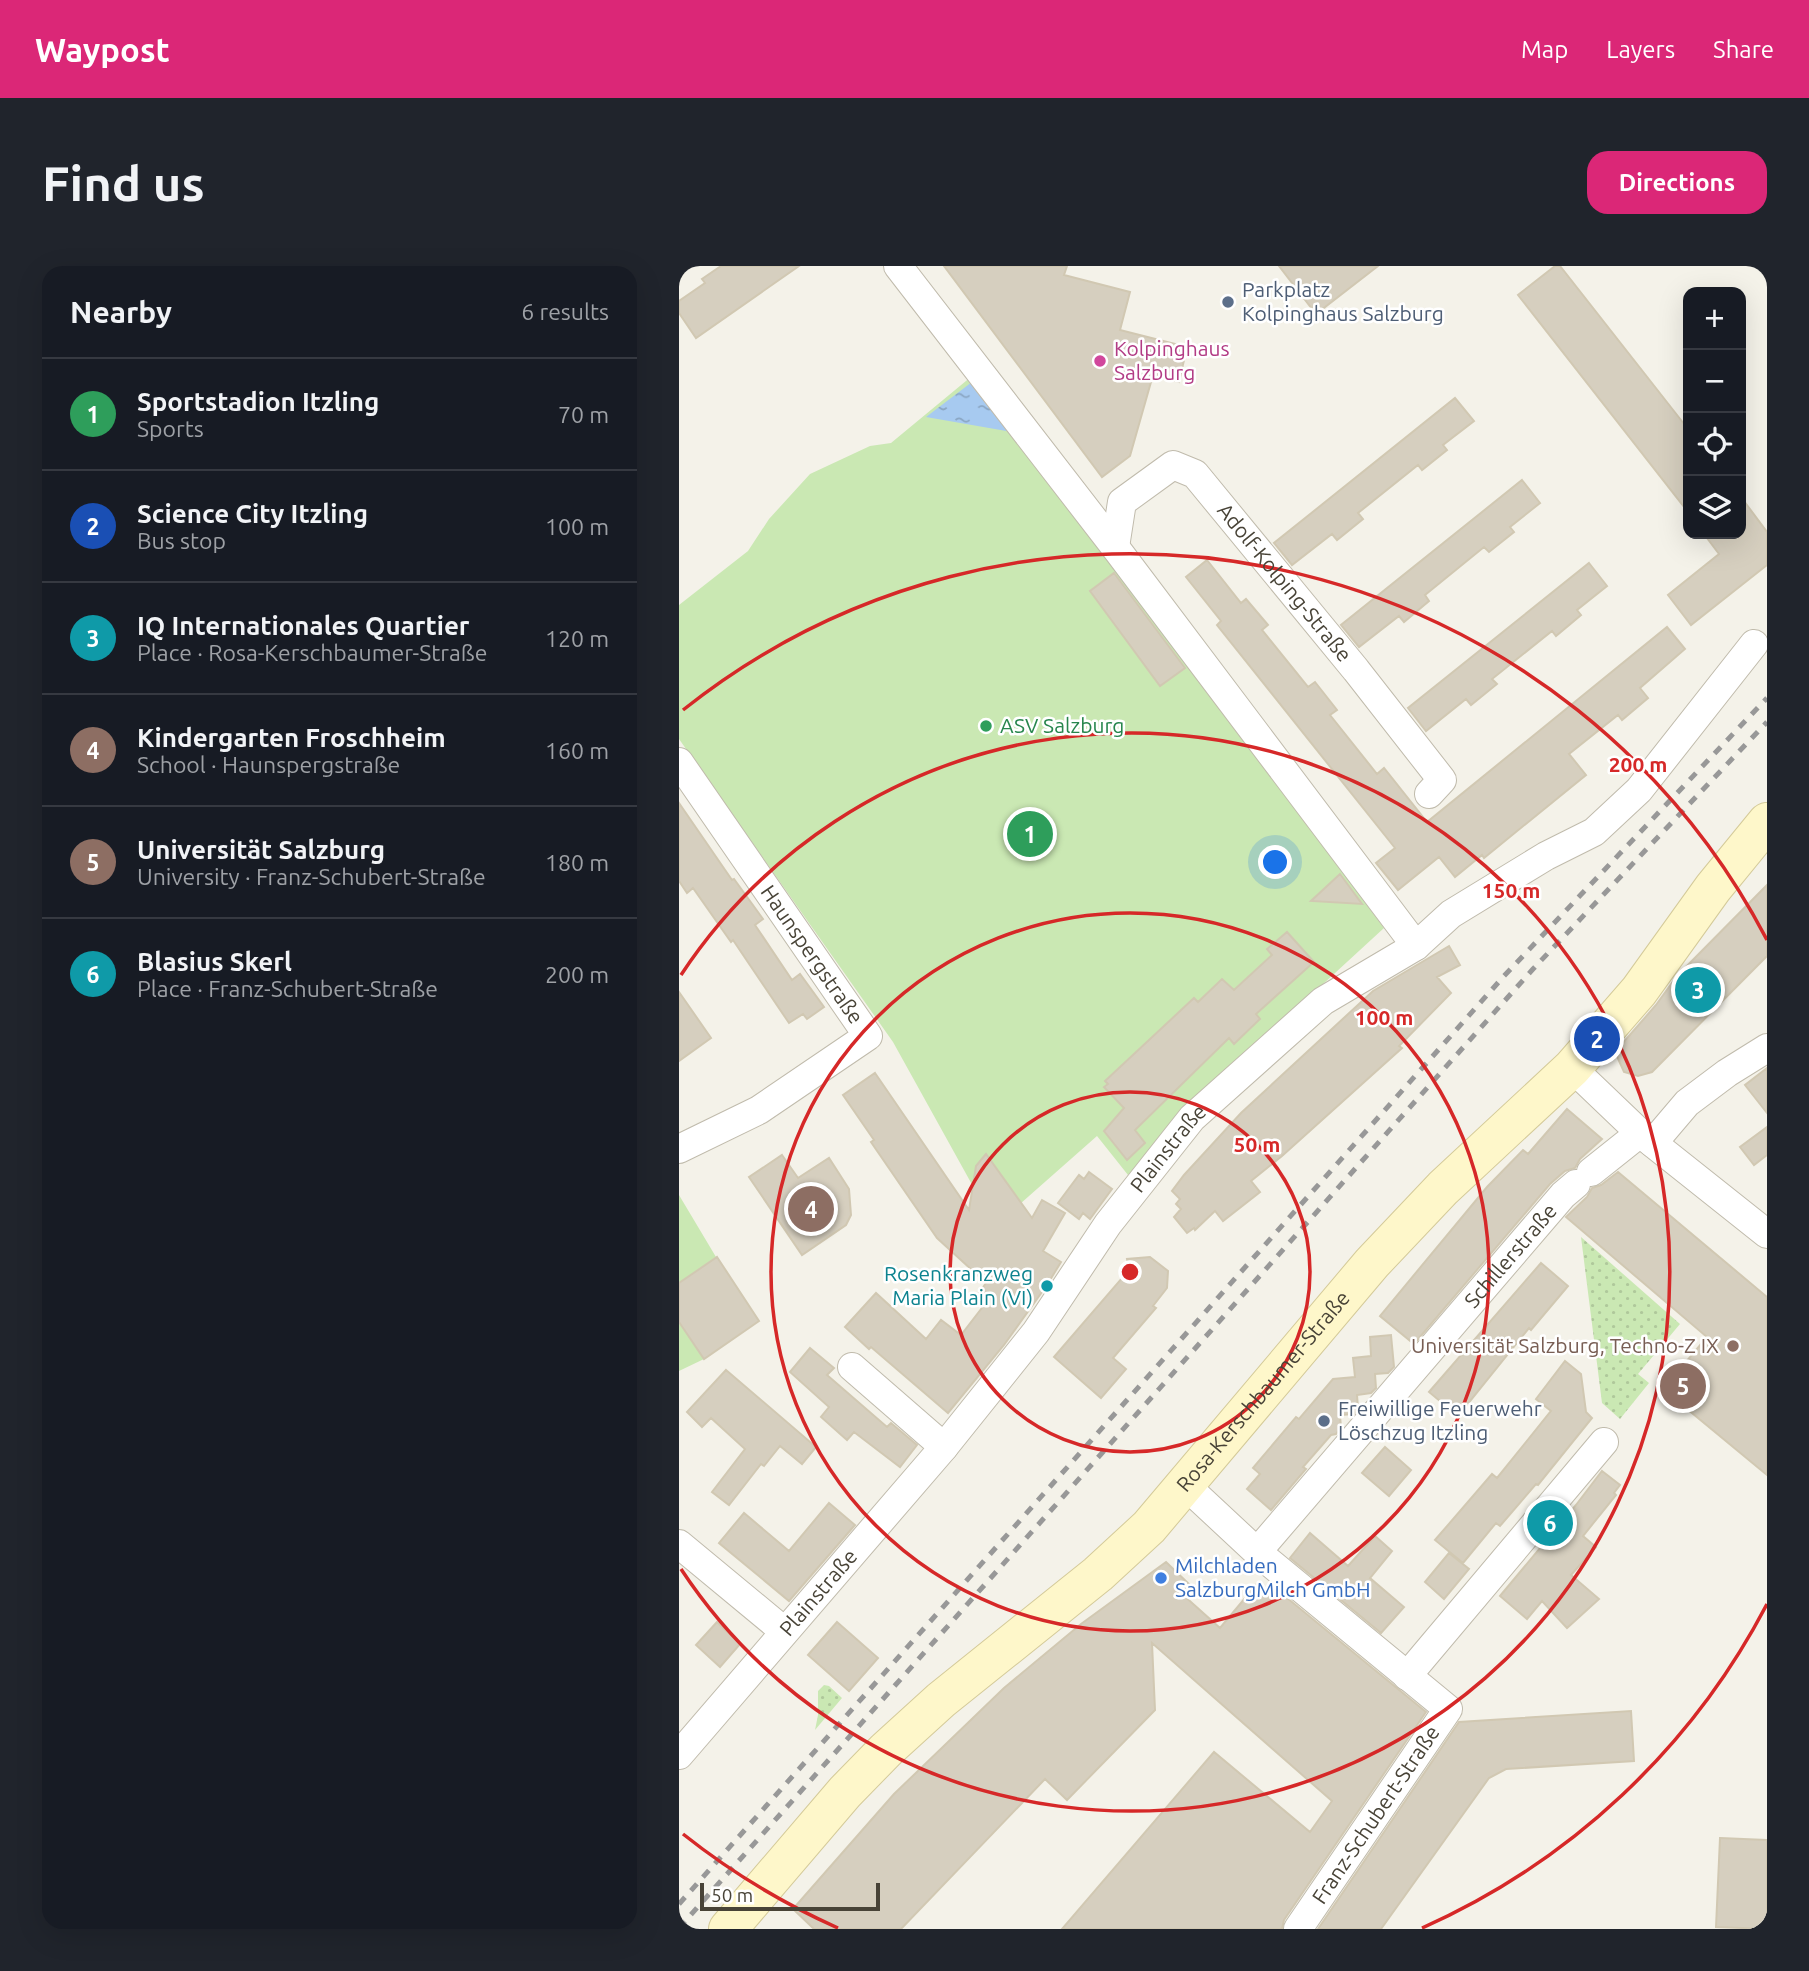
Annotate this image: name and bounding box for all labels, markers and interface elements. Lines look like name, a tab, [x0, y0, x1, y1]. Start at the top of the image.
text: Waypost	[35, 31, 170, 68]
text: Map	[1521, 36, 1568, 63]
text: Layers	[1606, 36, 1675, 63]
text: Share	[1713, 36, 1774, 63]
button: Directions	[1587, 151, 1767, 214]
text: Find us	[42, 155, 205, 210]
place label: Parkplatz Kolpinghaus Salzburg	[1242, 277, 1444, 325]
map controls	[1683, 287, 1746, 539]
button: +	[1683, 287, 1746, 350]
marker: Parkplatz Kolpinghaus Salzburg	[1220, 294, 1236, 310]
text: Nearby	[70, 295, 172, 329]
text: 6 results	[521, 299, 609, 324]
place label: Kolpinghaus Salzburg	[1114, 336, 1230, 384]
button: −	[1683, 350, 1746, 413]
marker: Kolpinghaus Salzburg	[1092, 353, 1108, 369]
text: Sportstadion Itzling	[137, 387, 379, 416]
text: 1	[87, 402, 99, 427]
text: 70 m	[558, 402, 609, 427]
button: locate	[1683, 413, 1746, 476]
text: Sports	[137, 416, 204, 441]
button: layers	[1683, 476, 1746, 539]
street label: Adolf-Kolping-Straße	[1213, 498, 1357, 666]
text: Science City Itzling	[137, 499, 368, 528]
text: 2	[87, 514, 99, 539]
text: 100 m	[545, 514, 609, 539]
text: Bus stop	[137, 528, 226, 553]
text: IQ Internationales Quartier	[137, 611, 470, 640]
text: 3	[87, 626, 99, 651]
text: 120 m	[545, 626, 609, 651]
text: Place · Rosa-Kerschbaumer-Straße	[137, 640, 487, 665]
place label: ASV Salzburg	[1000, 713, 1124, 737]
marker: ASV Salzburg	[978, 718, 994, 734]
text: Kindergarten Froschheim	[137, 723, 446, 752]
text: 4	[87, 738, 99, 763]
text: 160 m	[545, 738, 609, 763]
text: School · Haunspergstraße	[137, 752, 400, 777]
text: 200 m	[1609, 752, 1667, 776]
pin: 1	[1007, 808, 1053, 860]
text: Universität Salzburg	[137, 835, 385, 864]
your location	[1258, 845, 1292, 879]
text: 5	[87, 850, 99, 875]
text: 180 m	[545, 850, 609, 875]
text: University · Franz-Schubert-Straße	[137, 864, 486, 889]
text: 150 m	[1482, 878, 1540, 902]
street label: Haunspergstraße	[757, 880, 869, 1028]
text: Blasius Skerl	[137, 947, 292, 976]
text: 6	[87, 962, 99, 987]
text: 200 m	[545, 962, 609, 987]
pin: 3	[1675, 964, 1721, 1016]
text: Place · Franz-Schubert-Straße	[137, 976, 438, 1001]
text: 100 m	[1355, 1005, 1413, 1029]
pin: 2	[1574, 1013, 1620, 1065]
street label: Plainstraße	[1125, 1099, 1210, 1197]
text: 50 m	[1234, 1132, 1280, 1156]
pin: 4	[788, 1183, 834, 1235]
street label: Schillerstraße	[1459, 1198, 1561, 1312]
centre of rings	[1118, 1260, 1142, 1284]
place label: Rosenkranzweg Maria Plain (VI)	[884, 1261, 1033, 1309]
marker: Rosenkranzweg Maria Plain (VI)	[1039, 1278, 1055, 1294]
street label: Rosa-Kerschbaumer-Straße	[1171, 1286, 1354, 1496]
place label: Universität Salzburg, Techno-Z IX	[1411, 1333, 1719, 1357]
marker: Universität Salzburg, Techno-Z IX	[1725, 1338, 1741, 1354]
pin: 5	[1660, 1360, 1706, 1412]
place label: Freiwillige Feuerwehr Löschzug Itzling	[1338, 1396, 1542, 1444]
marker: Freiwillige Feuerwehr Löschzug Itzling	[1316, 1413, 1332, 1429]
pin: 6	[1527, 1497, 1573, 1549]
street label: Plainstraße	[774, 1544, 862, 1640]
place label: Milchladen SalzburgMilch GmbH	[1175, 1553, 1371, 1601]
marker: Milchladen SalzburgMilch GmbH	[1153, 1570, 1169, 1586]
street label: Franz-Schubert-Straße	[1307, 1721, 1444, 1908]
scale bar	[700, 1880, 880, 1912]
text: 50 m	[711, 1884, 753, 1906]

